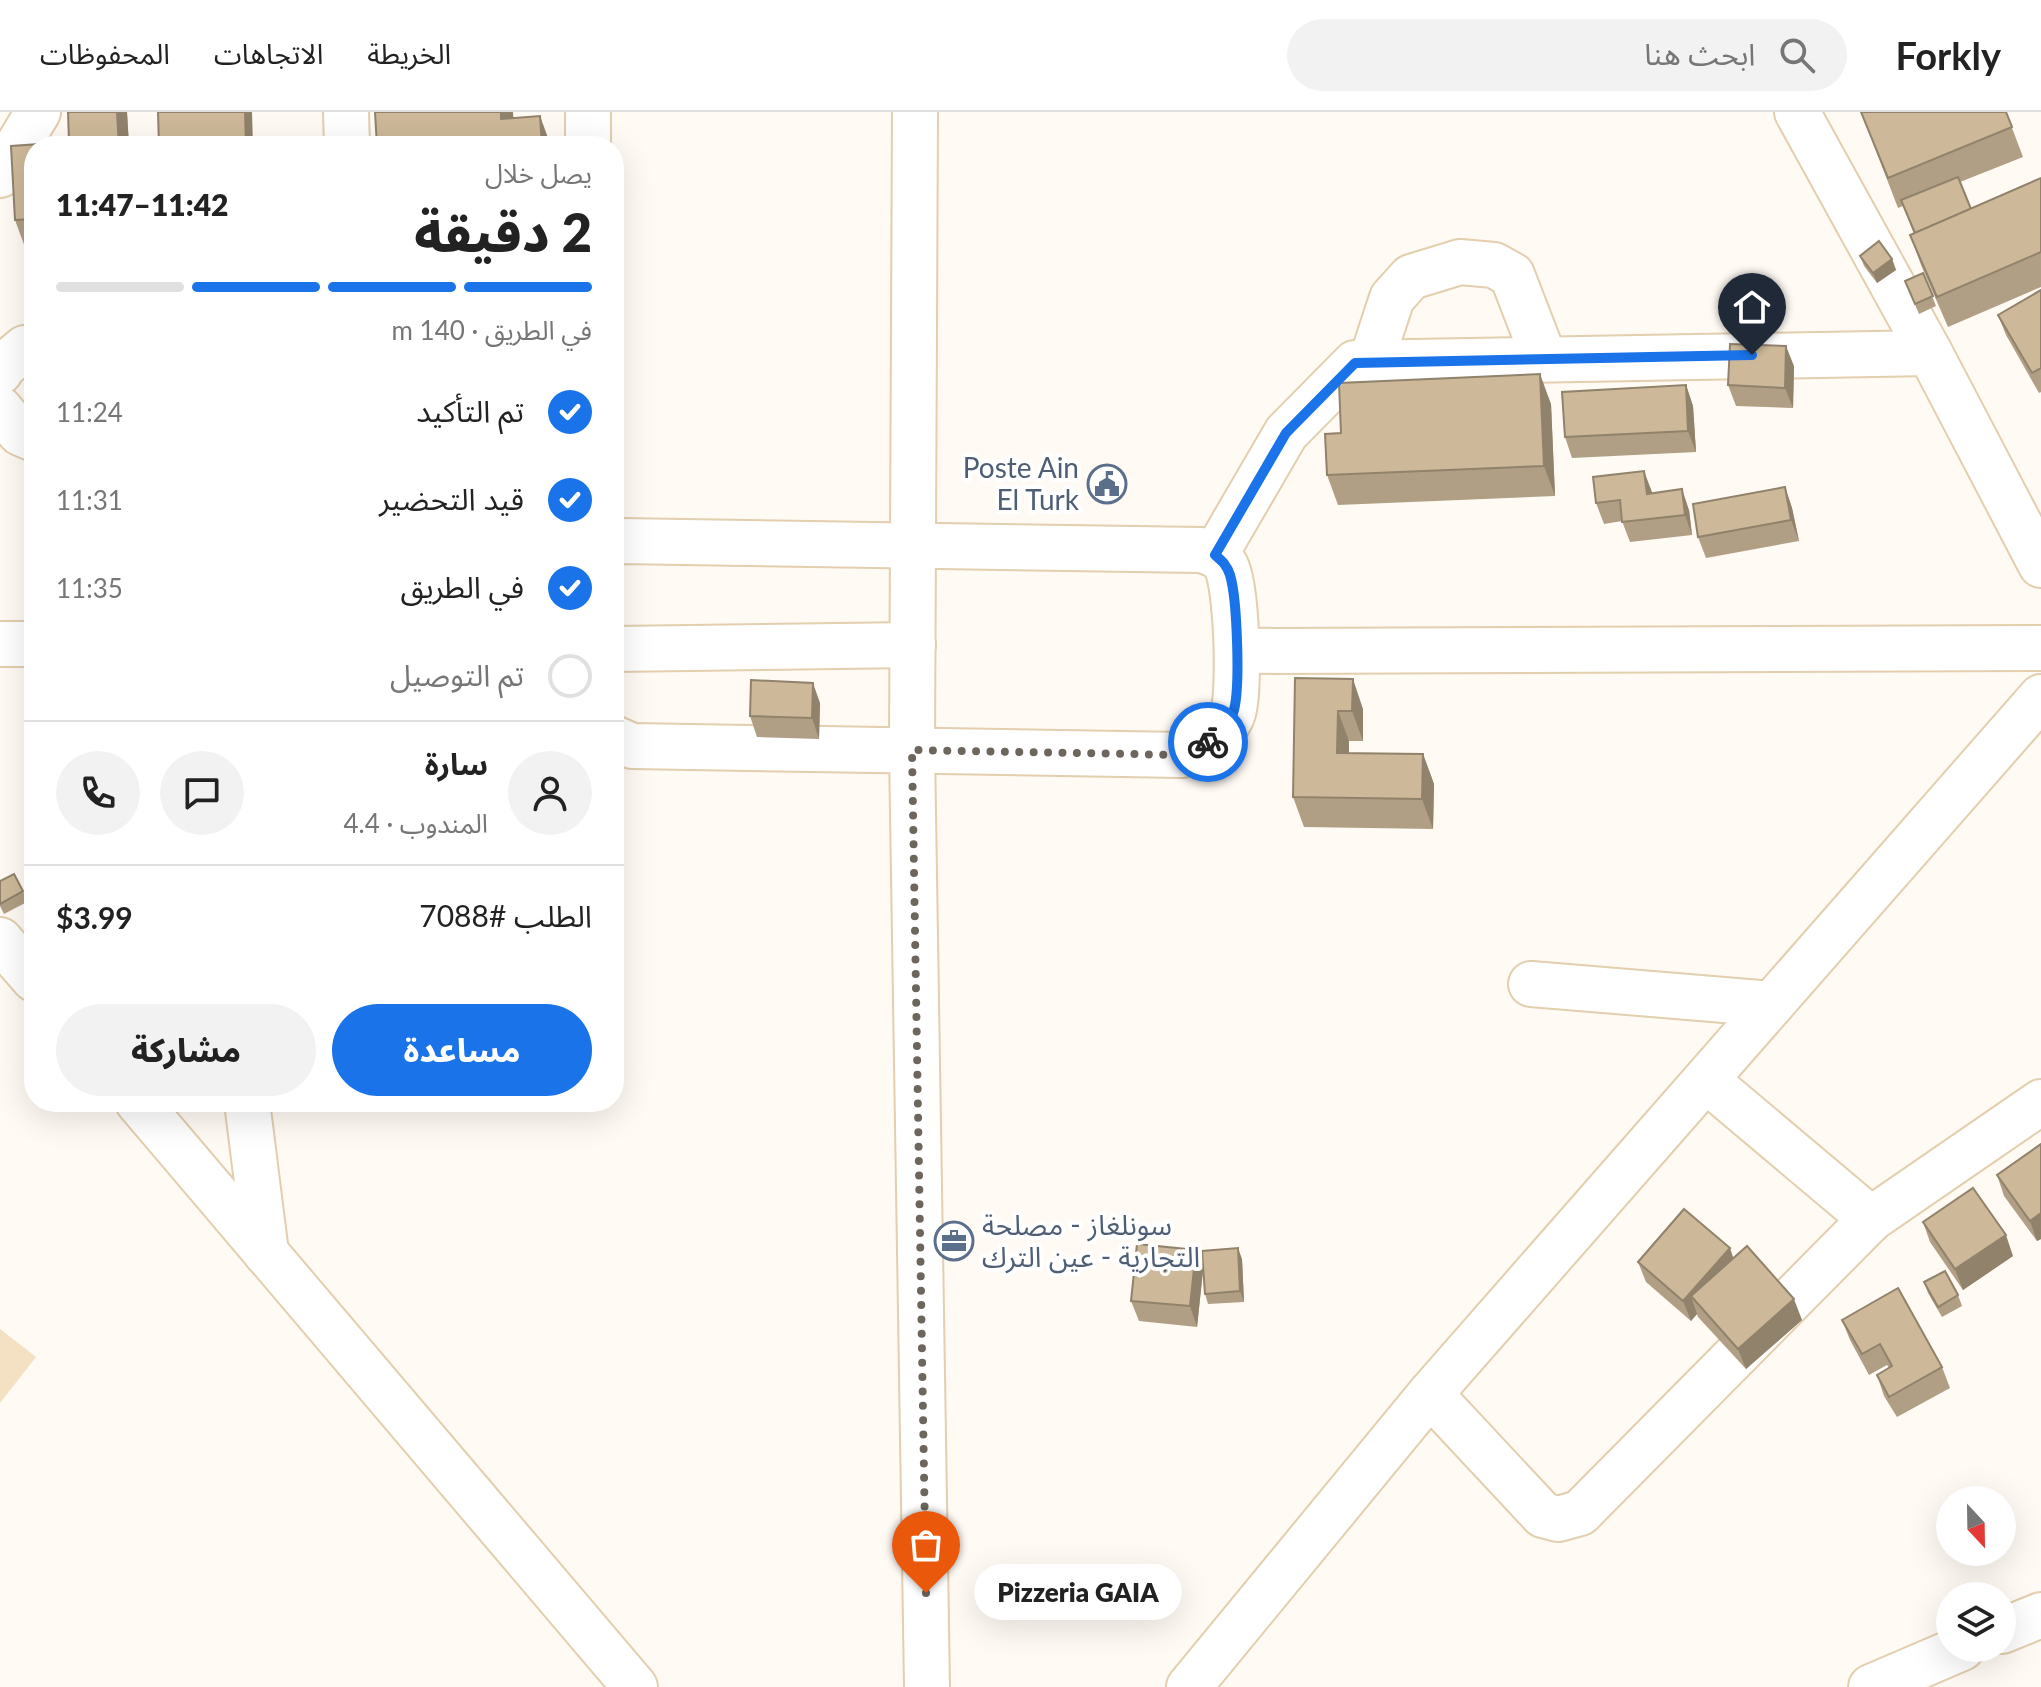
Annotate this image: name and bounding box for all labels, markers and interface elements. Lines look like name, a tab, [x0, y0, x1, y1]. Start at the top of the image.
search box	[1287, 19, 1847, 91]
text: Forkly	[1895, 32, 2001, 78]
icon: search	[1775, 33, 1819, 77]
text: ابحث هنا	[1644, 35, 1755, 71]
text: المحفوظات	[40, 36, 170, 70]
text: الاتجاهات	[214, 36, 323, 70]
text: الخريطة	[367, 36, 451, 70]
text: يصل خلال	[485, 157, 592, 189]
text: 11:42–11:47	[56, 186, 229, 222]
text: 2 دقيقة	[414, 201, 592, 263]
pin	[1718, 273, 1786, 355]
icon: home	[1730, 285, 1774, 329]
text: في الطريق · 140 m	[392, 314, 592, 346]
icon: check	[548, 390, 592, 434]
text: تم التأكيد	[416, 392, 524, 428]
text: 11:24	[56, 396, 123, 428]
place label: Poste Ain El Turk	[963, 450, 1080, 516]
public building icon: Poste Ain El Turk	[1086, 463, 1128, 505]
icon: check	[548, 478, 592, 522]
text: قيد التحضير	[379, 480, 524, 516]
text: 11:31	[56, 484, 123, 516]
icon: check	[548, 566, 592, 610]
text: في الطريق	[400, 568, 524, 604]
text: 11:35	[56, 572, 123, 604]
text: تم التوصيل	[390, 656, 524, 692]
courier	[1168, 702, 1248, 782]
icon: bike	[1186, 720, 1230, 764]
text: سارة	[425, 745, 488, 781]
button: phone	[56, 751, 140, 835]
button: chat	[160, 751, 244, 835]
button: person	[508, 751, 592, 835]
text: المندوب · 4.4	[343, 807, 488, 839]
text: الطلب #7088	[419, 897, 592, 933]
text: $3.99	[56, 899, 133, 935]
button: مشاركة	[56, 1004, 316, 1096]
button: مساعدة	[332, 1004, 592, 1096]
place label: سونلغاز - مصلحة التجارية - عين الترك	[982, 1207, 1200, 1274]
office icon: سونلغاز - مصلحة التجارية - عين الترك	[933, 1220, 975, 1262]
north arrow	[1936, 1486, 2016, 1566]
map controls	[1936, 1486, 2016, 1662]
pin	[892, 1511, 960, 1593]
icon: bag	[904, 1523, 948, 1567]
callout: Pizzeria GAIA	[974, 1565, 1182, 1621]
text: Pizzeria GAIA	[997, 1576, 1159, 1608]
button: layers	[1936, 1582, 2016, 1662]

